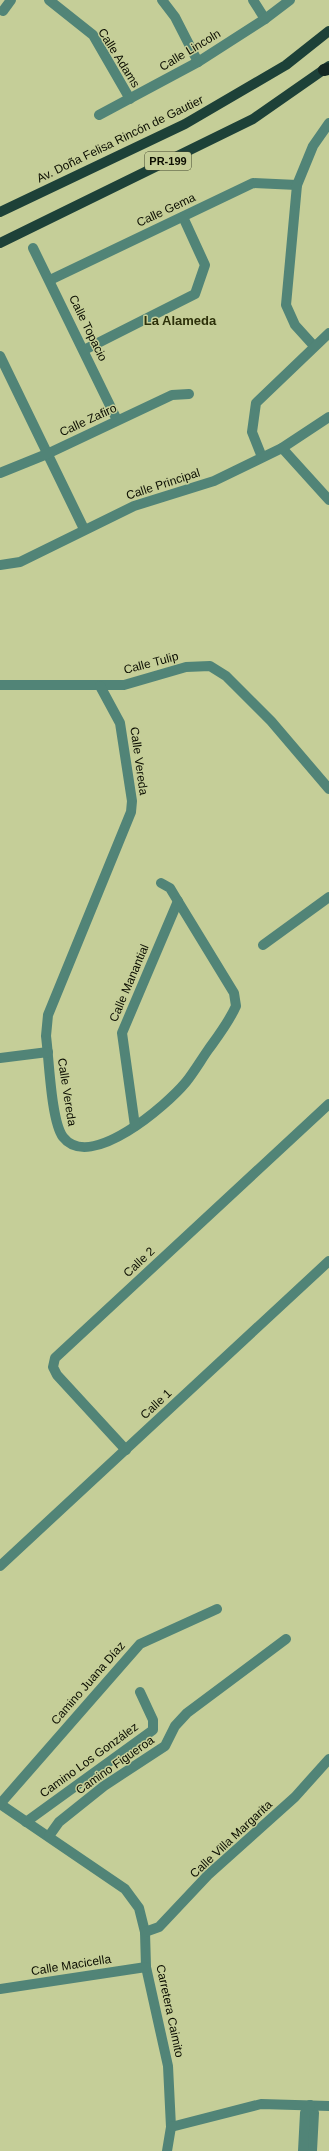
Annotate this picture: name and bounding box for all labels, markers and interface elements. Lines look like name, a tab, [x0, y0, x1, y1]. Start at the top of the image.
street label: Calle Adams	[95, 26, 143, 90]
street label: Calle Lincoln	[157, 26, 223, 74]
street label: Av. Doña Felisa Rincón de Gautier	[34, 92, 206, 186]
road number: PR-199	[145, 152, 191, 170]
street label: Calle Gema	[134, 190, 198, 230]
street label: Calle Topacio	[66, 293, 110, 364]
district label: La Alameda	[144, 313, 217, 328]
street label: Calle Zafiro	[57, 401, 119, 439]
street label: Calle Principal	[124, 465, 202, 503]
street label: Calle Tulip	[122, 649, 180, 677]
street label: Calle Vereda	[127, 726, 151, 796]
street label: Calle Manantial	[106, 942, 152, 1024]
street label: Calle Vereda	[55, 1057, 79, 1127]
street label: Calle 2	[121, 1244, 158, 1280]
street label: Calle 1	[138, 1386, 175, 1422]
street label: Camino Juana Díaz	[48, 1639, 128, 1727]
street label: Camino Los González	[37, 1720, 141, 1800]
street label: Camino Figueroa	[73, 1733, 157, 1797]
street label: Calle Villa Margarita	[187, 1797, 275, 1881]
street label: Calle Macicella	[30, 1952, 112, 1978]
street label: Carretera Caimito	[153, 1963, 187, 2059]

